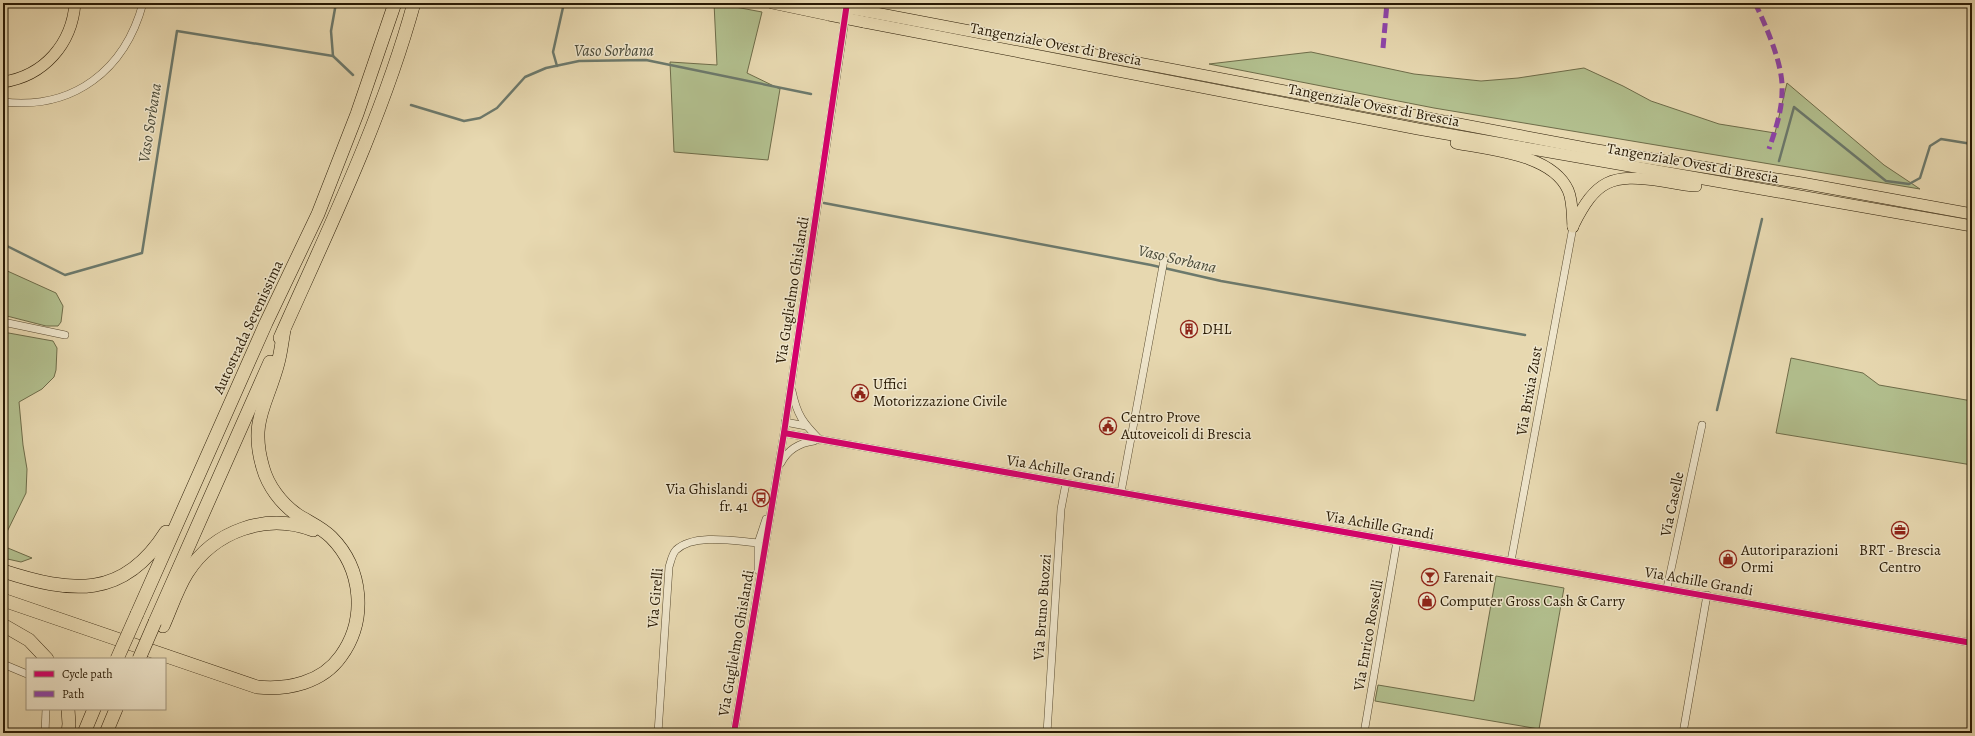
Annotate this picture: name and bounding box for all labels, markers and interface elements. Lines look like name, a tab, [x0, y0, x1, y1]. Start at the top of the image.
street label: Tangenziale Ovest di Brescia	[969, 18, 1143, 70]
water label: Vaso Sorbana	[574, 40, 655, 62]
street label: Tangenziale Ovest di Brescia	[1287, 79, 1461, 131]
water label: Vaso Sorbana	[133, 81, 167, 164]
street label: Tangenziale Ovest di Brescia	[1605, 138, 1781, 188]
street label: Via Guglielmo Ghislandi	[770, 215, 813, 366]
water label: Vaso Sorbana	[1136, 239, 1219, 279]
street label: Autostrada Serenissima	[208, 257, 288, 398]
building icon: DHL	[1179, 319, 1199, 339]
place label: DHL	[1202, 319, 1232, 339]
street label: Via Brixia Zust	[1511, 345, 1547, 438]
place label: Uffici Motorizzazione Civile	[873, 374, 1007, 411]
public building icon: Uffici Motorizzazione Civile	[850, 383, 870, 403]
place label: Centro Prove Autoveicoli di Brescia	[1120, 407, 1252, 444]
public building icon: Centro Prove Autoveicoli di Brescia	[1098, 416, 1118, 436]
street label: Via Achille Grandi	[1004, 449, 1117, 488]
street label: Via Caselle	[1655, 469, 1689, 539]
place label: Via Ghislandi fr. 41	[665, 479, 748, 516]
bus stop icon: Via Ghislandi fr. 41	[751, 488, 771, 508]
street label: Via Achille Grandi	[1323, 505, 1436, 544]
office icon: BRT - Brescia Centro	[1890, 520, 1910, 540]
place label: Autoriparazioni Ormi	[1740, 540, 1839, 577]
place label: BRT - Brescia Centro	[1859, 540, 1941, 577]
shop icon: Autoriparazioni Ormi	[1718, 549, 1738, 569]
street label: Via Bruno Buozzi	[1028, 553, 1056, 662]
street label: Via Achille Grandi	[1642, 561, 1755, 600]
street label: Via Girelli	[642, 567, 668, 630]
bar icon: Farenait	[1420, 567, 1440, 587]
place label: Farenait	[1443, 567, 1494, 587]
street label: Via Guglielmo Ghislandi	[713, 568, 759, 719]
street label: Via Enrico Rosselli	[1348, 578, 1388, 693]
shop icon: Computer Gross Cash & Carry	[1417, 591, 1437, 611]
place label: Computer Gross Cash & Carry	[1440, 591, 1625, 611]
legend	[26, 658, 166, 710]
text: Cycle path	[62, 666, 113, 682]
text: Path	[62, 686, 85, 702]

